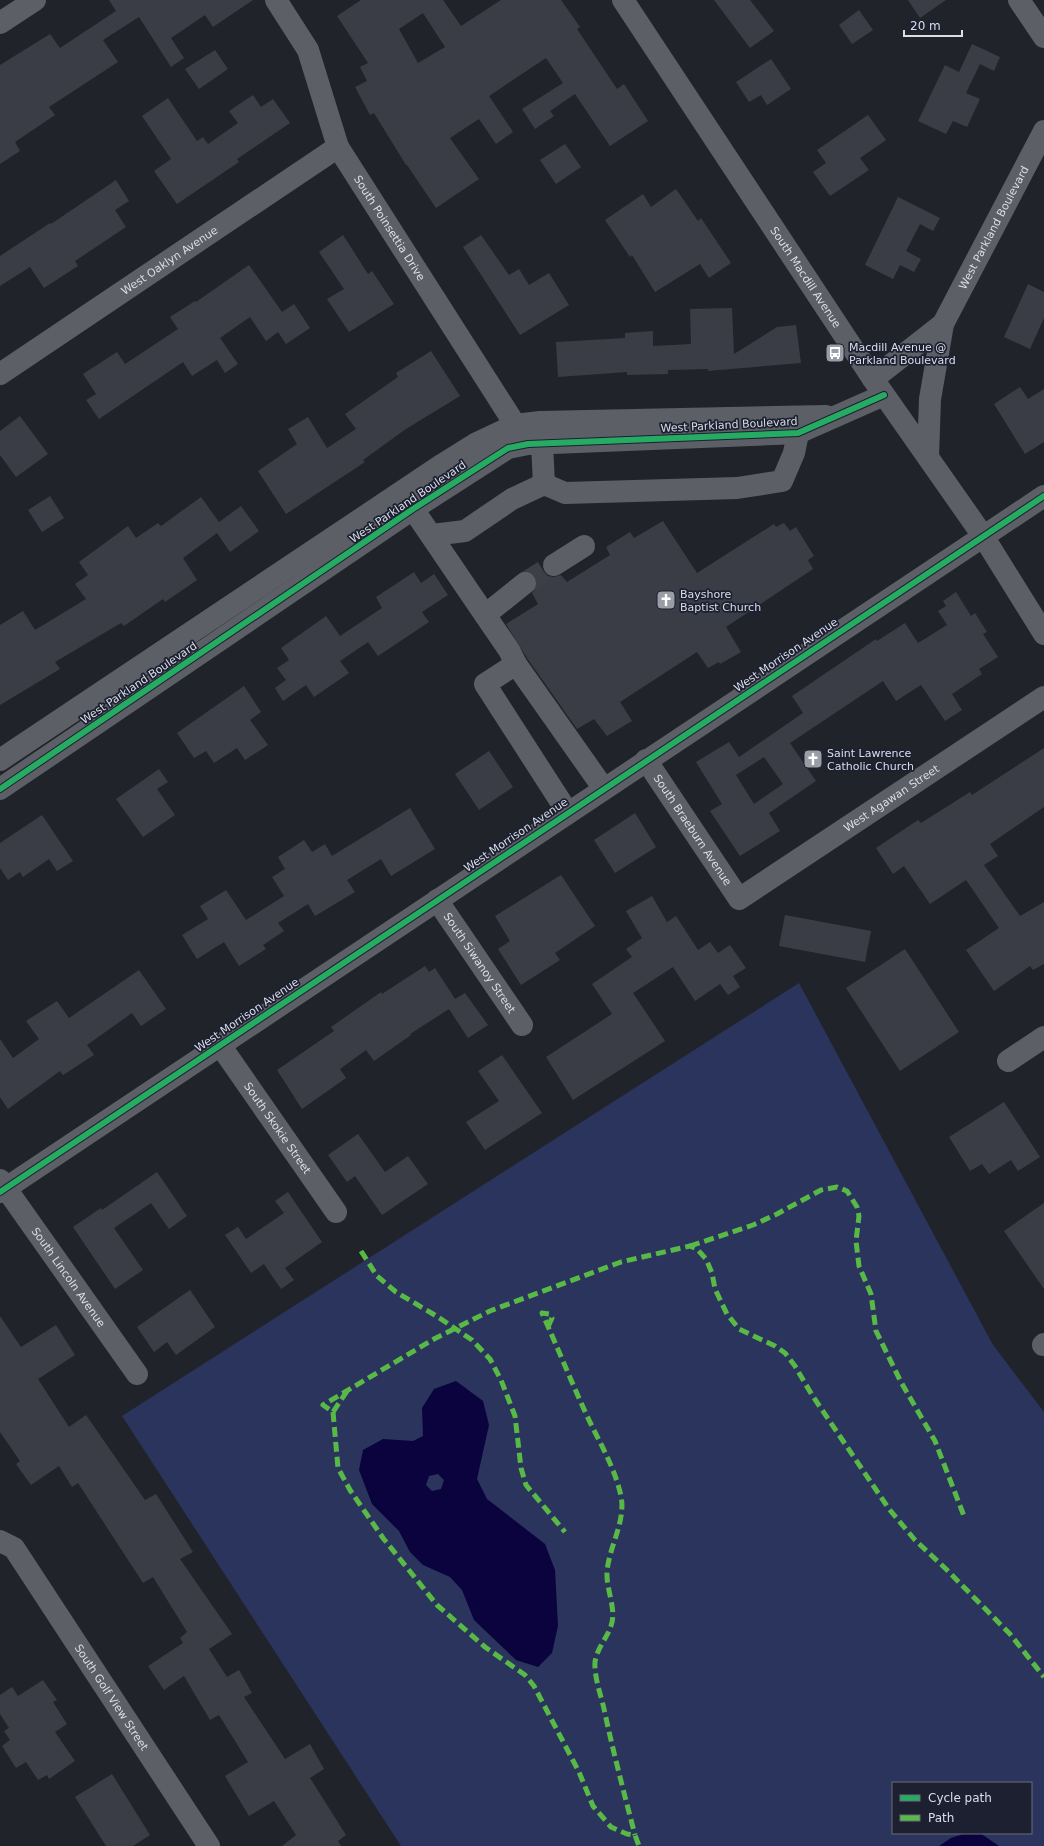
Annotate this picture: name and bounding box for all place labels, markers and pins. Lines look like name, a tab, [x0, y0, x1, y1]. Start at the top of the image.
place label: Macdill Avenue @ Parkland Boulevard	[849, 341, 956, 367]
bus stop icon: Macdill Avenue @ Parkland Boulevard	[824, 342, 846, 364]
place label: Bayshore Baptist Church	[680, 588, 761, 614]
church icon: Bayshore Baptist Church	[655, 589, 677, 611]
place label: Saint Lawrence Catholic Church	[827, 747, 914, 773]
church icon: Saint Lawrence Catholic Church	[802, 748, 824, 770]

